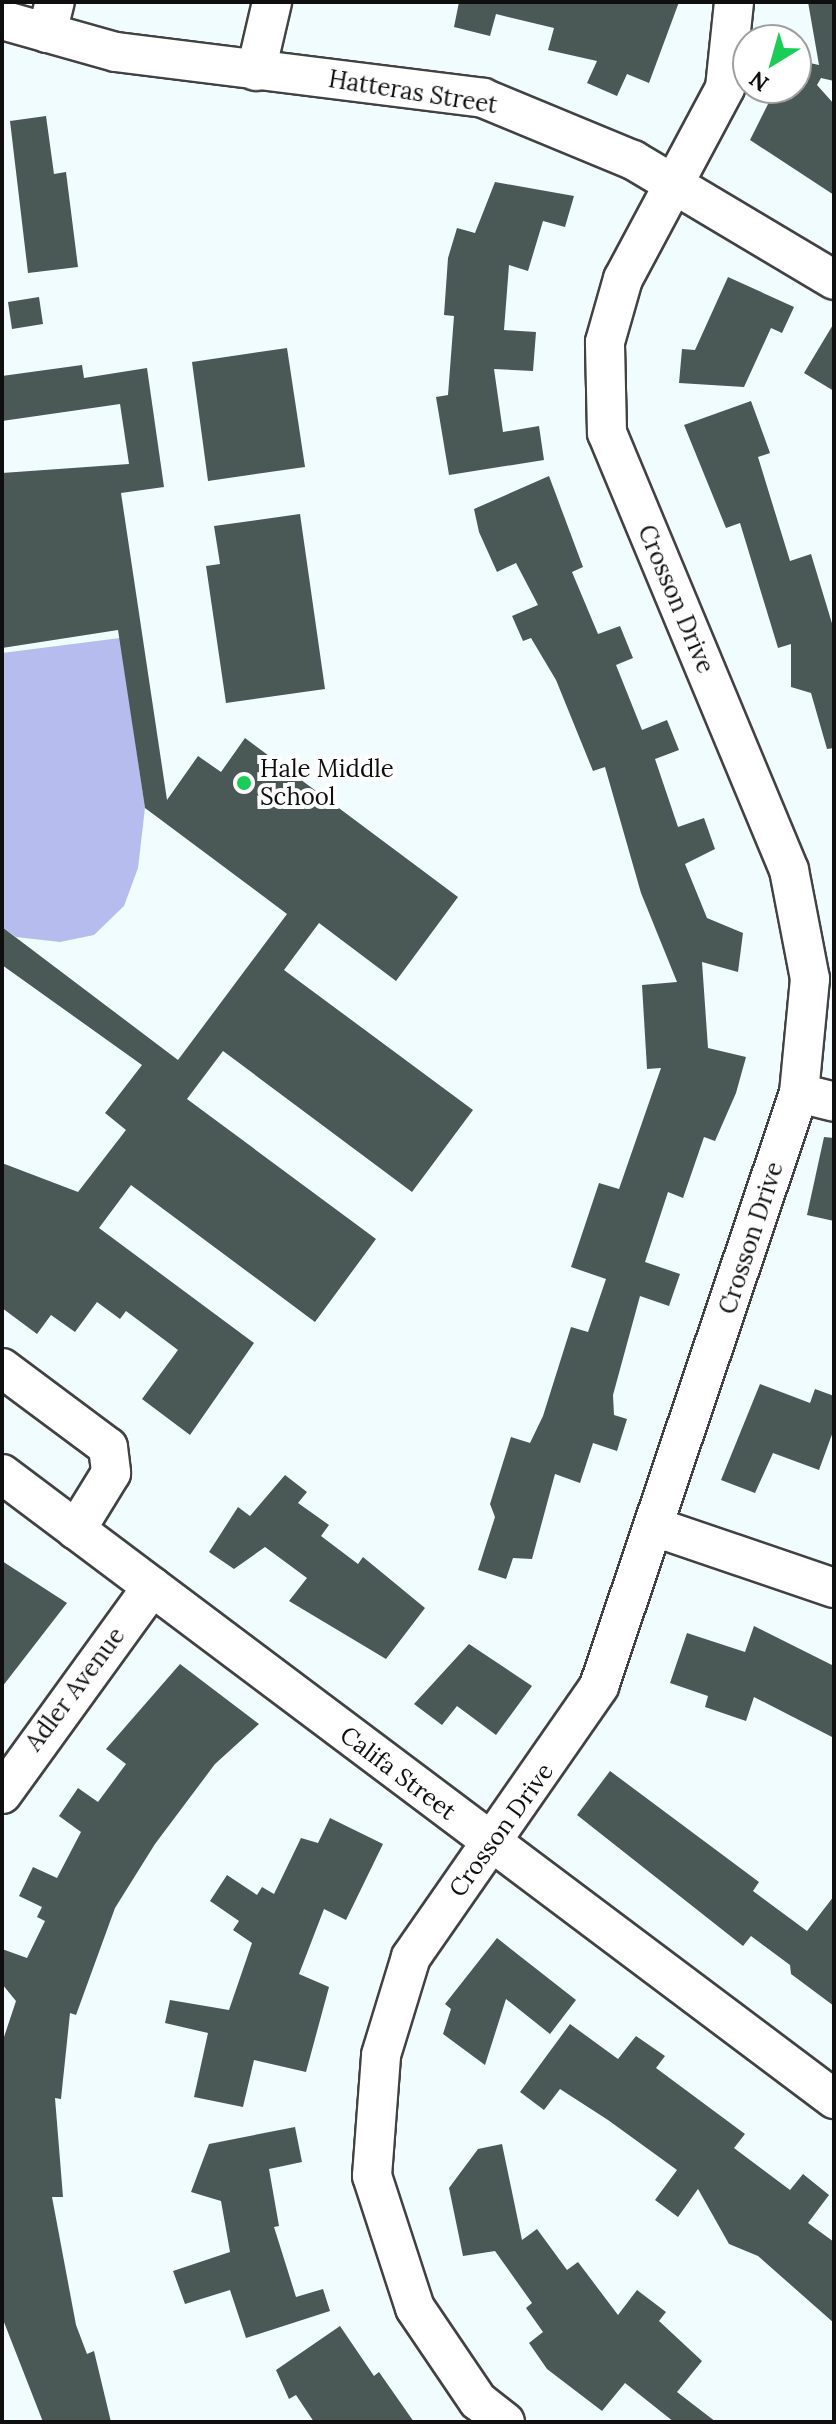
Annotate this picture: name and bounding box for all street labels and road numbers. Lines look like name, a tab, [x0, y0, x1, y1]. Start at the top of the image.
street label: Hatteras Street	[326, 64, 500, 120]
street label: Crosson Drive	[632, 521, 720, 677]
street label: Crosson Drive	[713, 1158, 789, 1318]
street label: Adler Avenue	[19, 1622, 131, 1756]
street label: Califa Street	[335, 1720, 461, 1826]
street label: Crosson Drive	[443, 1758, 559, 1902]

